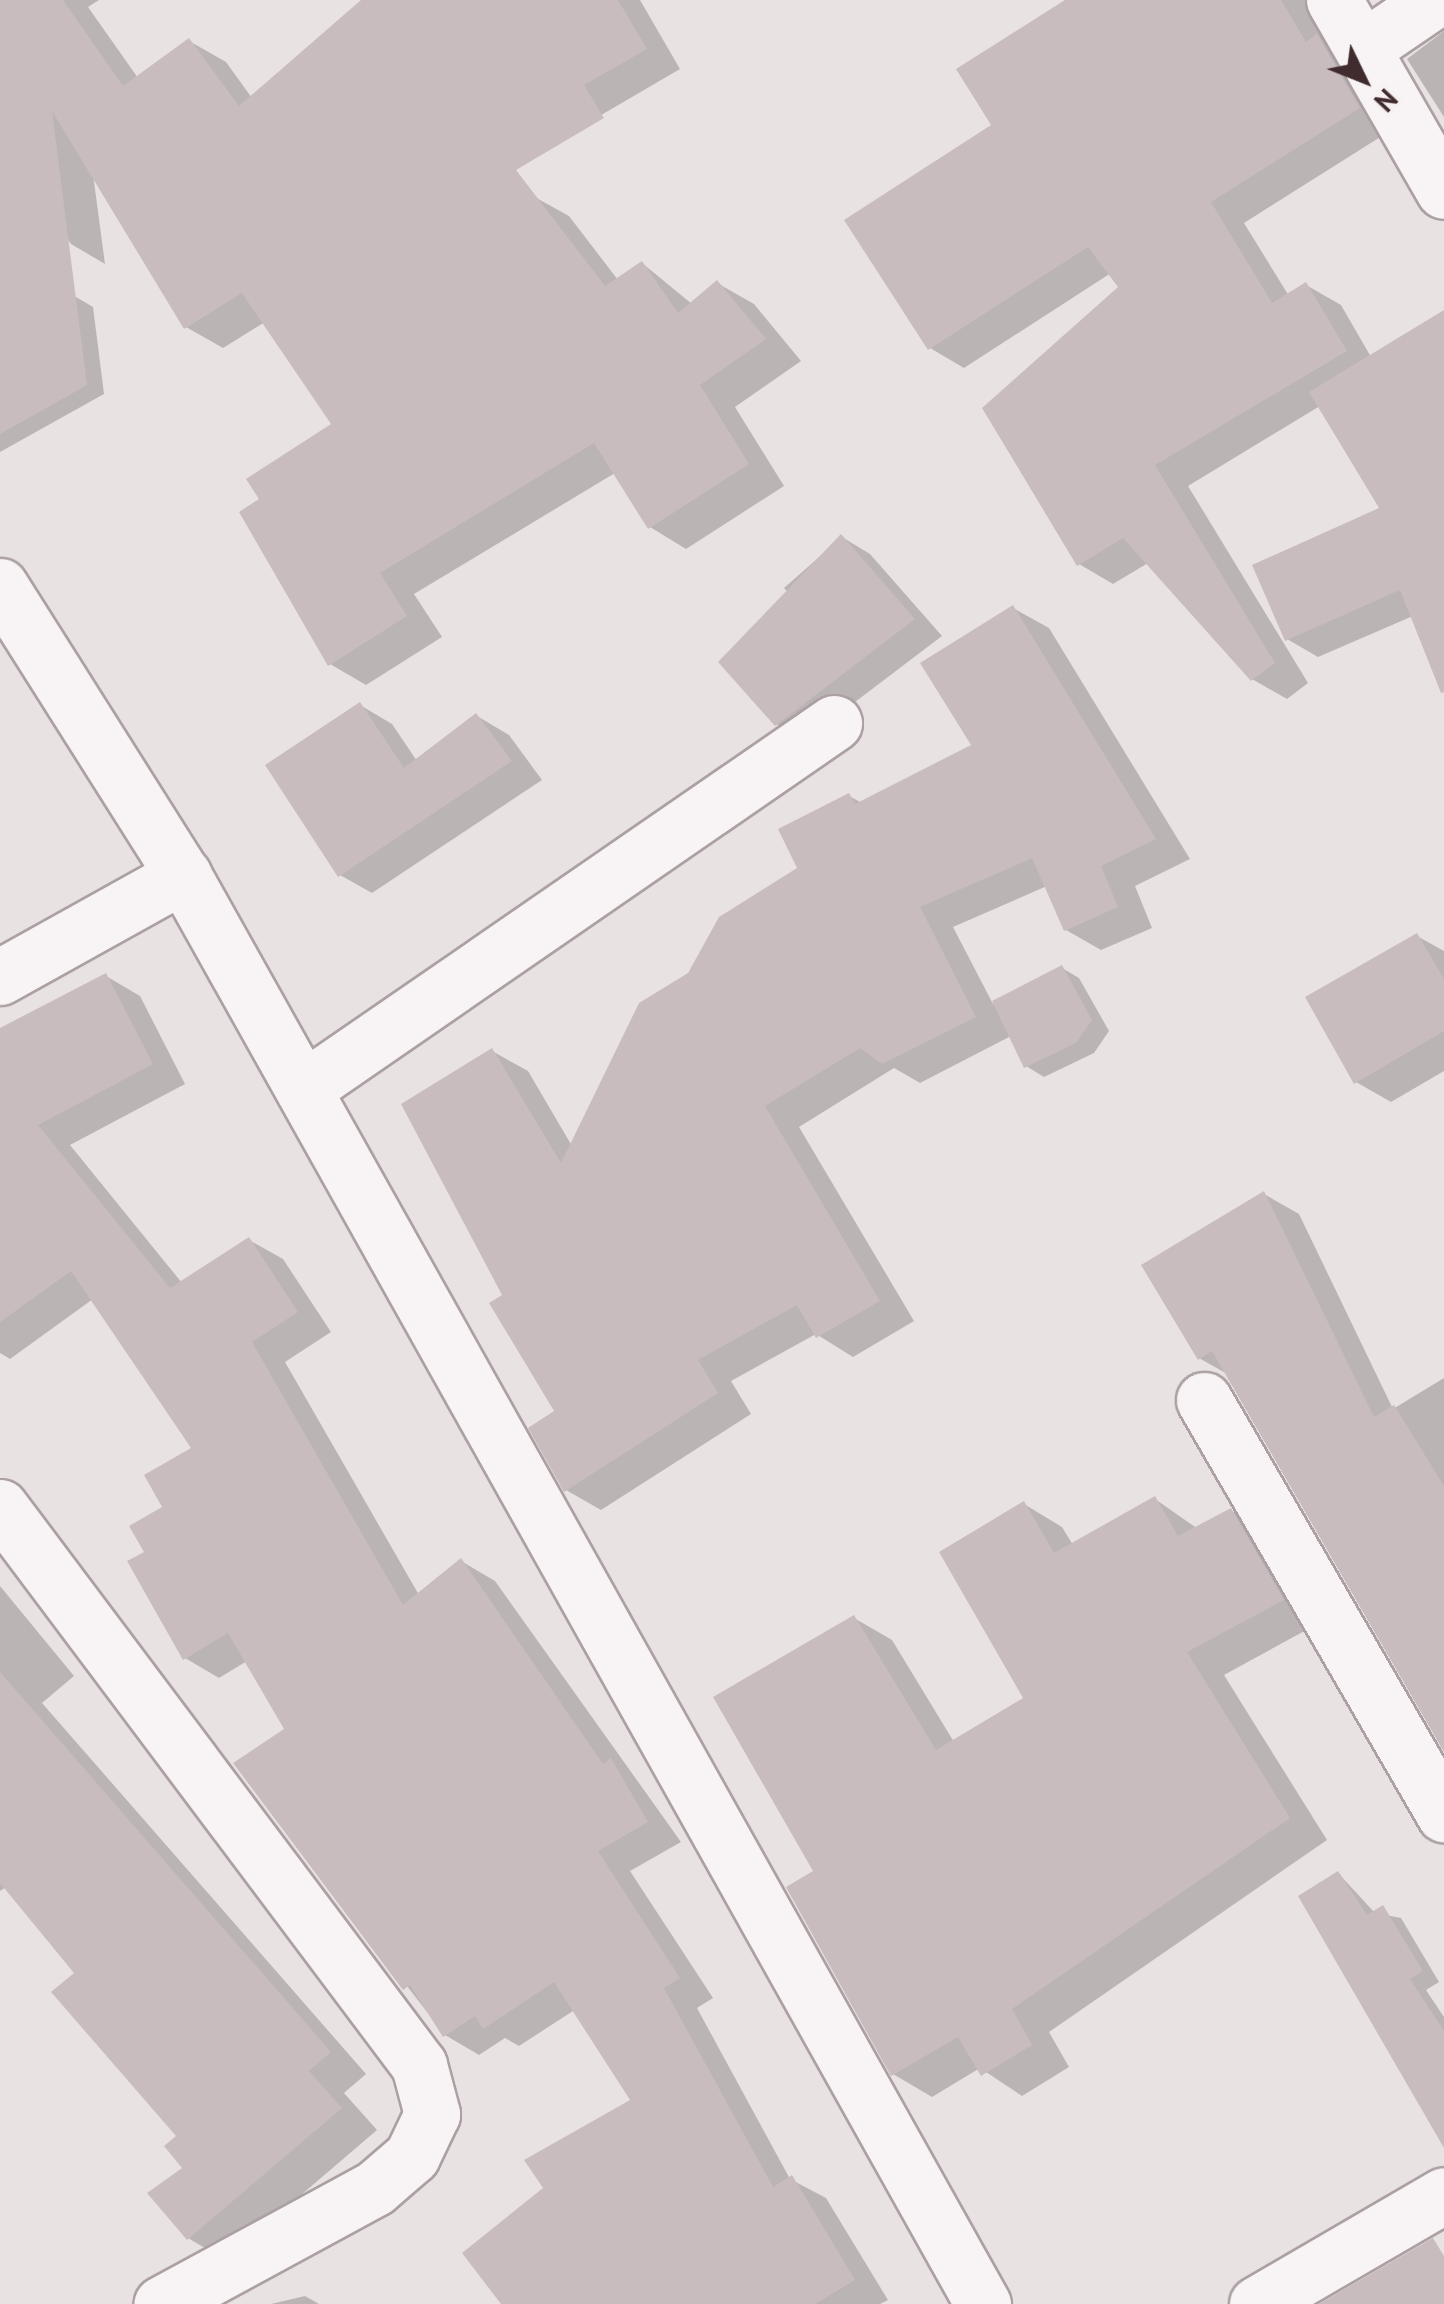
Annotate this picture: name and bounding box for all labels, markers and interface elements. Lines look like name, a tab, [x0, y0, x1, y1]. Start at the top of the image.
north arrow	[1314, 30, 1414, 130]
text: N	[1366, 81, 1406, 120]

